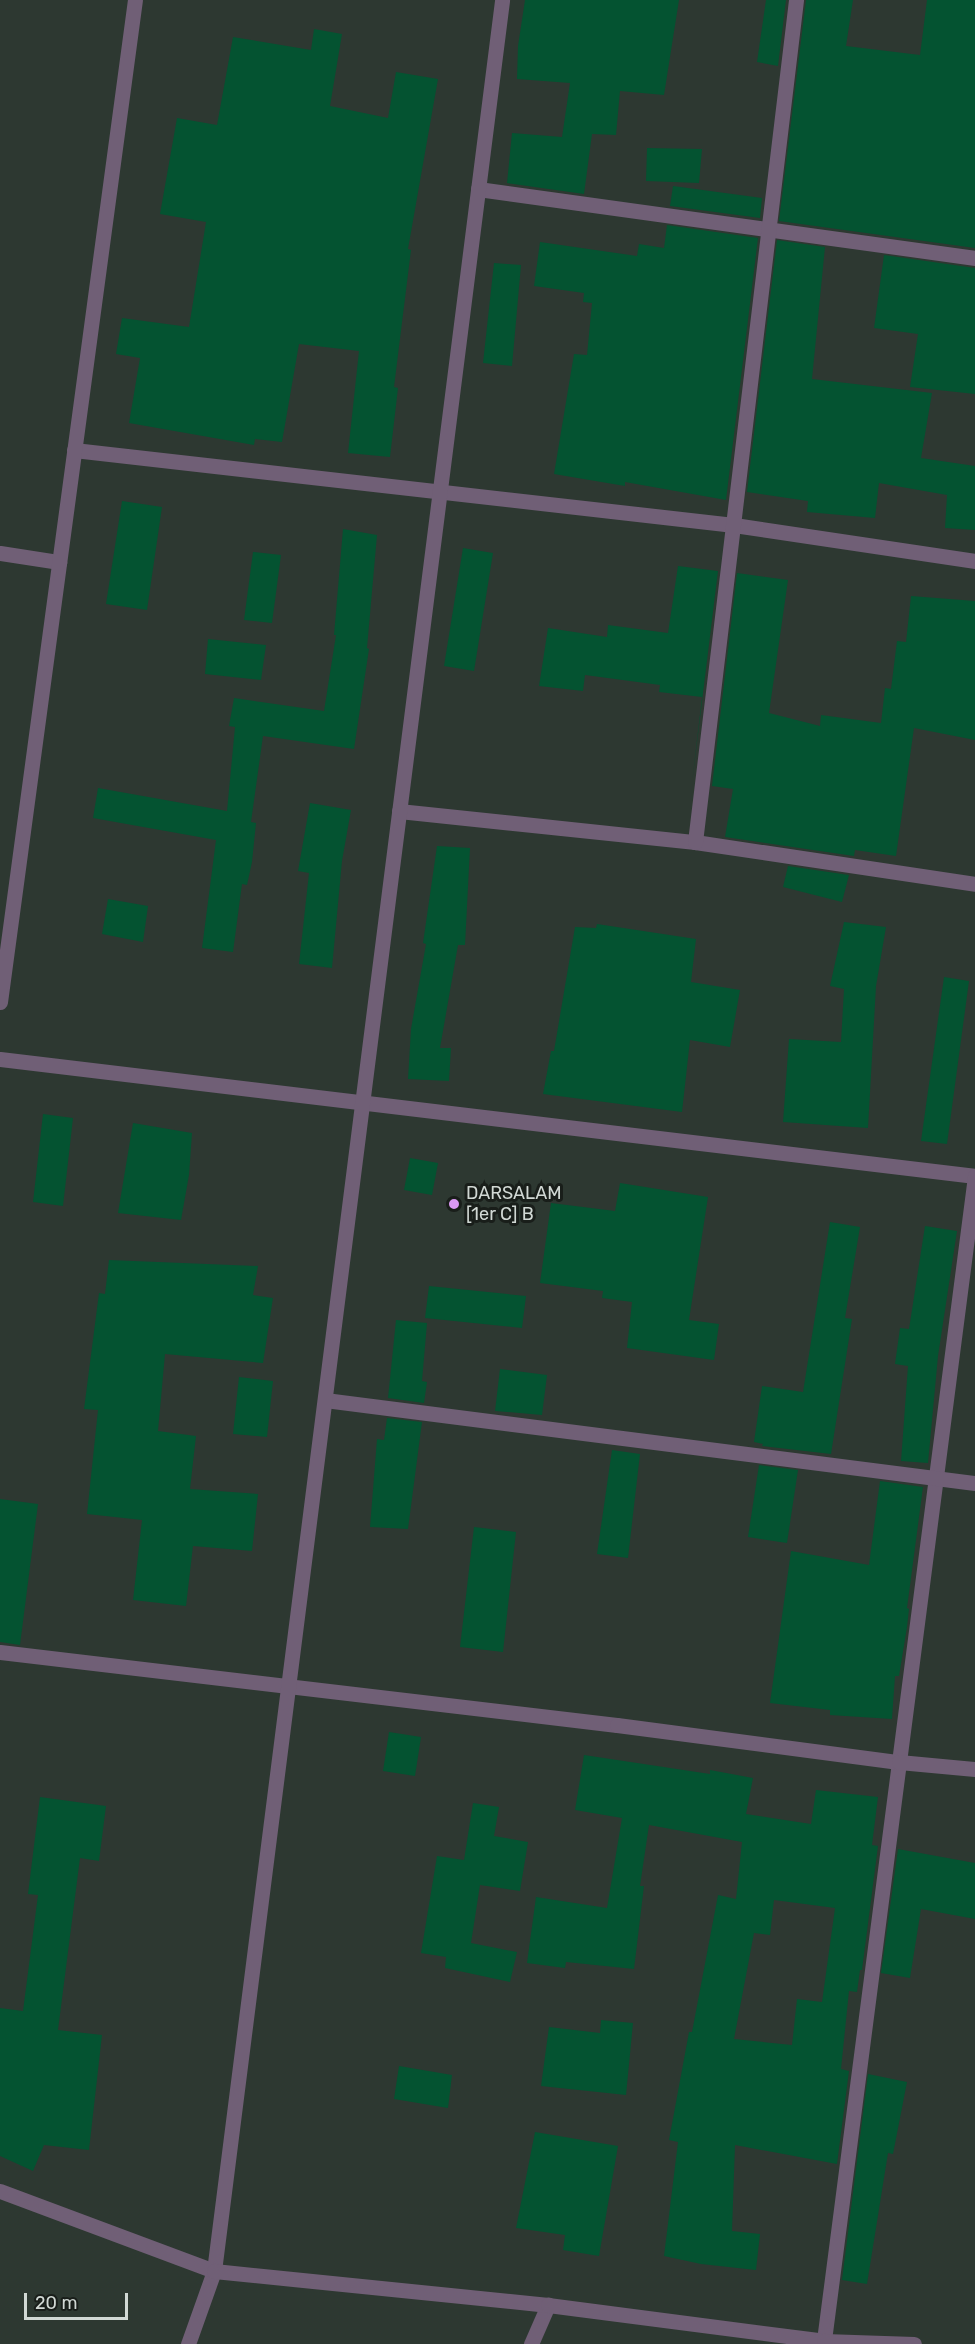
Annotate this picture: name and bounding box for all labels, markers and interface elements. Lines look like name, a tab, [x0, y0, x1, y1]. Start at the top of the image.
place label: DARSALAM [1er C] B	[466, 1183, 562, 1226]
marker: DARSALAM [1er C] B	[447, 1197, 461, 1211]
scale bar	[27, 2281, 130, 2319]
text: 20 m	[35, 2292, 77, 2314]

